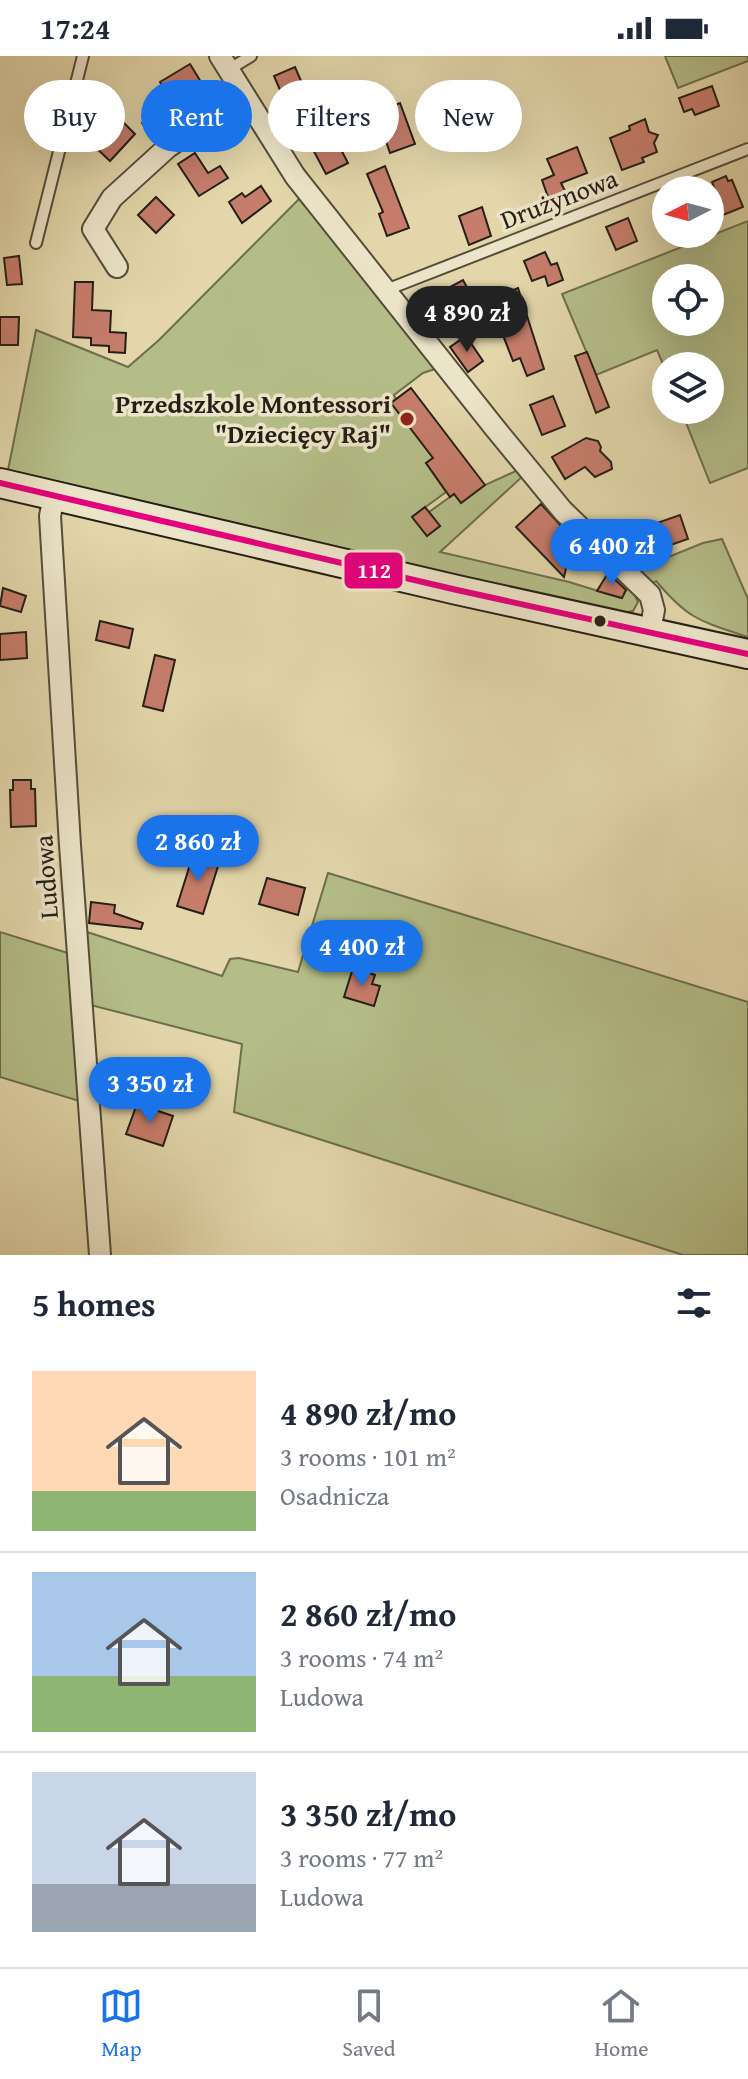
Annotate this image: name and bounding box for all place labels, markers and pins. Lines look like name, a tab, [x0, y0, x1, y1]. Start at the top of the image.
pin: 4 890 zł	[384, 286, 550, 354]
place label: Przedszkole Montessori "Dziecięcy Raj"	[115, 384, 391, 453]
marker: Przedszkole Montessori "Dziecięcy Raj"	[398, 410, 416, 428]
pin: 6 400 zł	[529, 519, 695, 587]
unlabelled marker	[592, 613, 608, 629]
pin: 2 860 zł	[115, 815, 281, 883]
pin: 4 400 zł	[279, 920, 445, 988]
pin: 3 350 zł	[67, 1057, 233, 1125]

